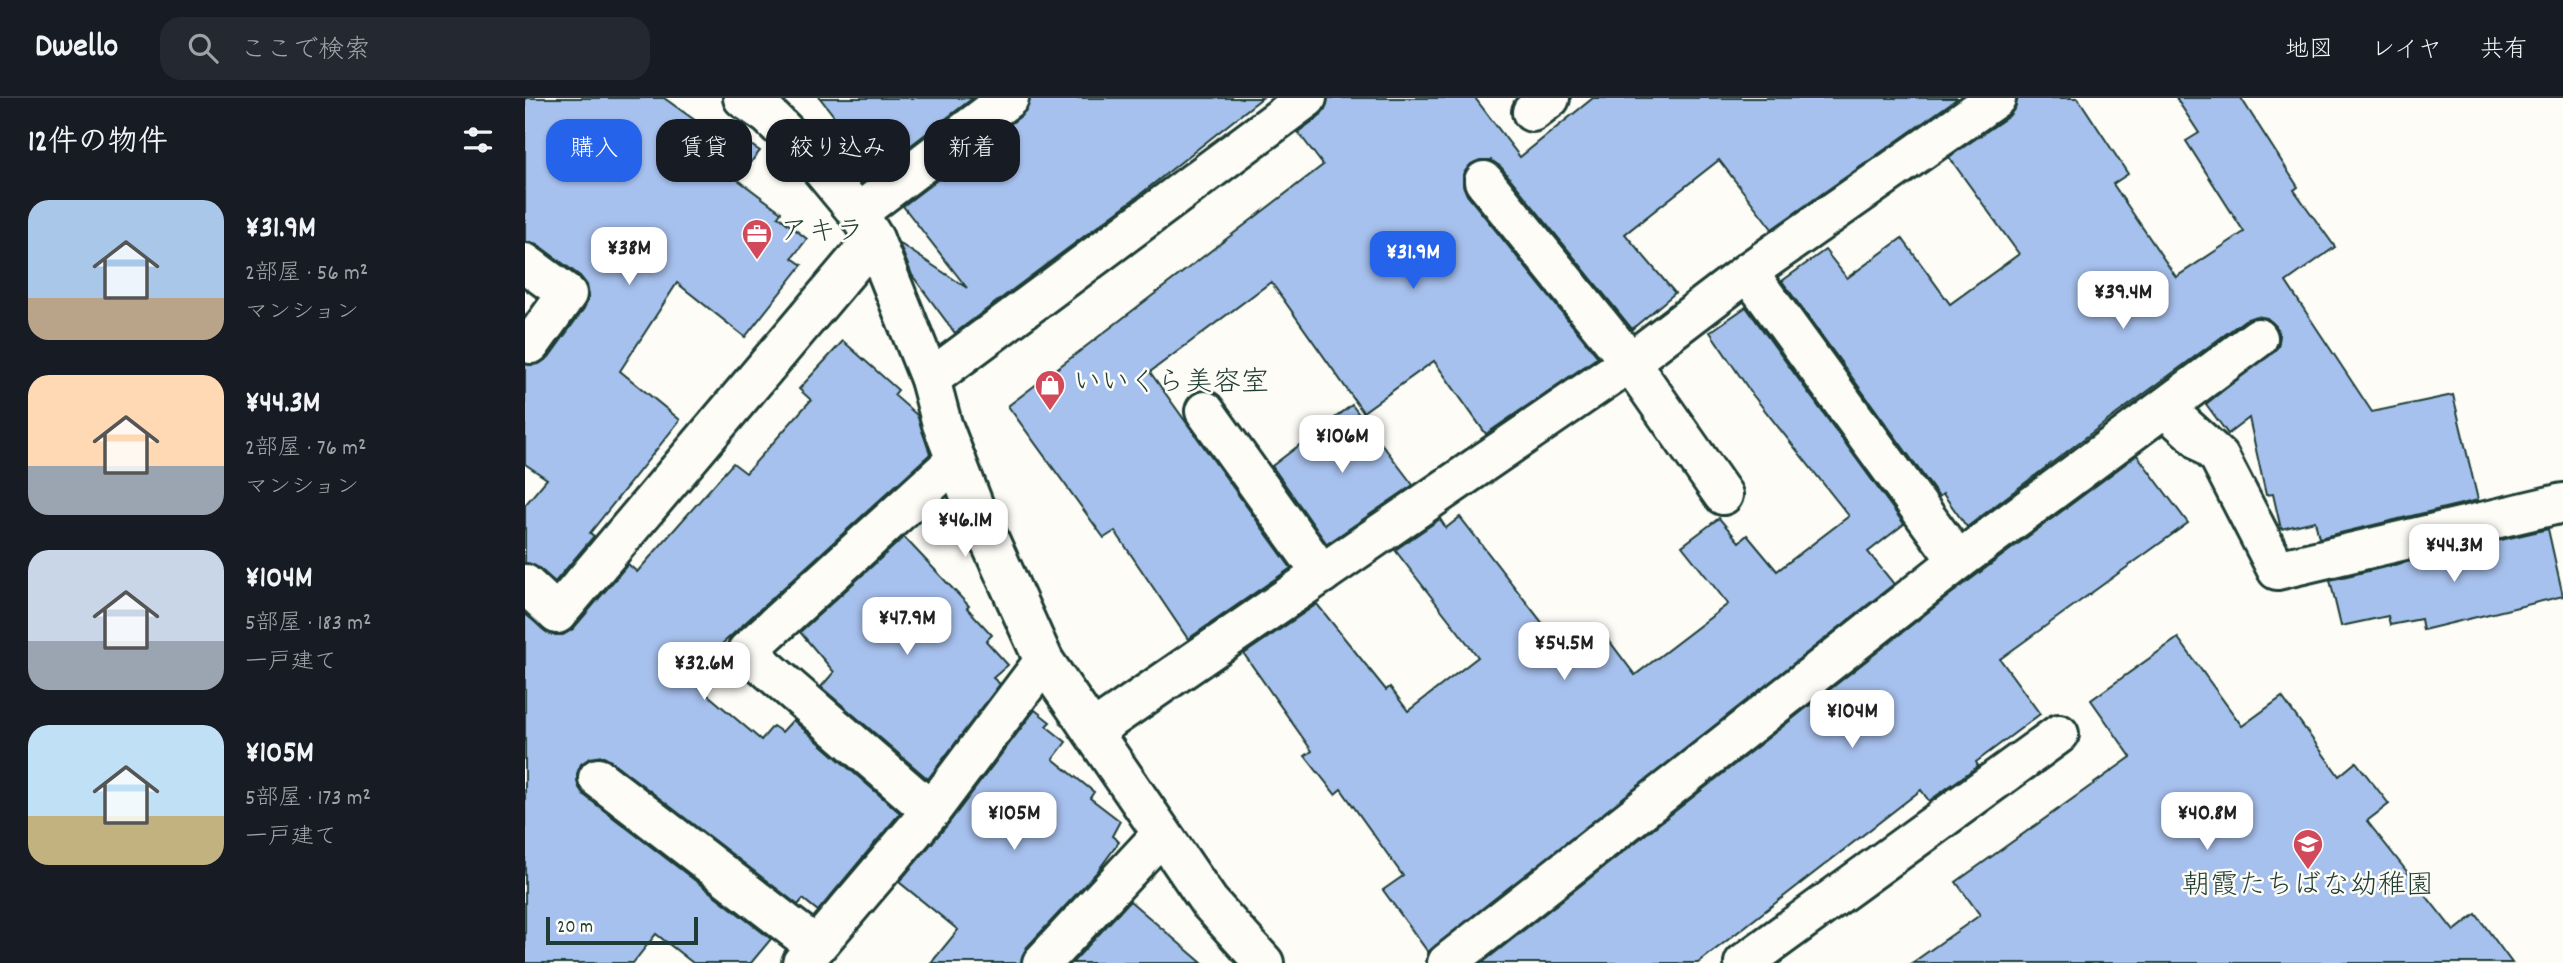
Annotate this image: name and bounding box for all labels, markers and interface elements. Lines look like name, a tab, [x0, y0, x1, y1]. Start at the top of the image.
search box	[160, 17, 650, 80]
text: Dwello	[35, 25, 118, 72]
icon: search	[184, 29, 222, 67]
text: ここで検索	[240, 33, 370, 70]
text: 地図	[2285, 34, 2333, 68]
text: レイヤ	[2371, 34, 2442, 68]
text: 共有	[2480, 34, 2528, 68]
chip: 購入	[546, 119, 642, 182]
chip: 賃貸	[656, 119, 752, 182]
chip: 絞り込み	[766, 119, 910, 182]
chip: 新着	[924, 119, 1020, 182]
icon: filters	[459, 121, 497, 159]
text: 12件の物件	[28, 123, 168, 166]
text: ¥31.9M	[245, 209, 316, 252]
place label: アキラ	[780, 214, 864, 254]
office icon: アキラ	[740, 217, 774, 261]
icon: home	[84, 228, 168, 312]
pin: ¥38M	[588, 228, 670, 287]
pin: ¥31.9M	[1356, 232, 1470, 291]
text: ¥38M	[607, 233, 651, 266]
text: ¥31.9M	[1386, 237, 1440, 270]
text: 2部屋 · 56 m²	[245, 258, 368, 291]
pin: ¥39.4M	[2066, 272, 2180, 331]
text: ¥39.4M	[2094, 277, 2152, 310]
text: マンション	[245, 297, 359, 330]
place label: いいくら美容室	[1073, 365, 1269, 405]
shop icon: いいくら美容室	[1033, 368, 1067, 412]
text: ¥44.3M	[245, 384, 320, 427]
icon: home	[84, 403, 168, 487]
pin: ¥106M	[1293, 416, 1391, 475]
text: ¥106M	[1315, 421, 1369, 454]
text: 2部屋 · 76 m²	[245, 433, 366, 466]
text: マンション	[245, 472, 359, 505]
pin: ¥46.1M	[908, 500, 1022, 559]
text: ¥46.1M	[938, 505, 992, 538]
pin: ¥44.3M	[2397, 524, 2511, 584]
text: ¥44.3M	[2425, 530, 2483, 563]
text: ¥104M	[245, 559, 312, 602]
icon: home	[84, 578, 168, 662]
pin: ¥47.9M	[850, 598, 964, 657]
text: ¥47.9M	[878, 603, 936, 636]
text: 5部屋 · 183 m²	[245, 608, 371, 641]
pin: ¥54.5M	[1507, 622, 1621, 682]
text: ¥54.5M	[1534, 628, 1594, 661]
pin: ¥32.6M	[647, 642, 761, 702]
text: 一戸建て	[245, 647, 337, 680]
text: ¥32.6M	[674, 648, 734, 681]
pin: ¥104M	[1803, 690, 1901, 750]
text: ¥104M	[1826, 696, 1878, 729]
text: ¥105M	[245, 734, 314, 777]
icon: home	[84, 753, 168, 837]
text: 5部屋 · 173 m²	[245, 783, 371, 816]
pin: ¥105M	[965, 792, 1063, 852]
pin: ¥40.8M	[2150, 792, 2264, 852]
text: ¥105M	[988, 798, 1040, 831]
text: ¥40.8M	[2177, 798, 2237, 831]
text: 一戸建て	[245, 822, 337, 855]
school or university icon: 朝霞たちばな幼稚園	[2291, 827, 2325, 871]
place label: 朝霞たちばな幼稚園	[2182, 868, 2434, 908]
scale bar	[546, 914, 698, 946]
text: 20 m	[557, 915, 593, 942]

